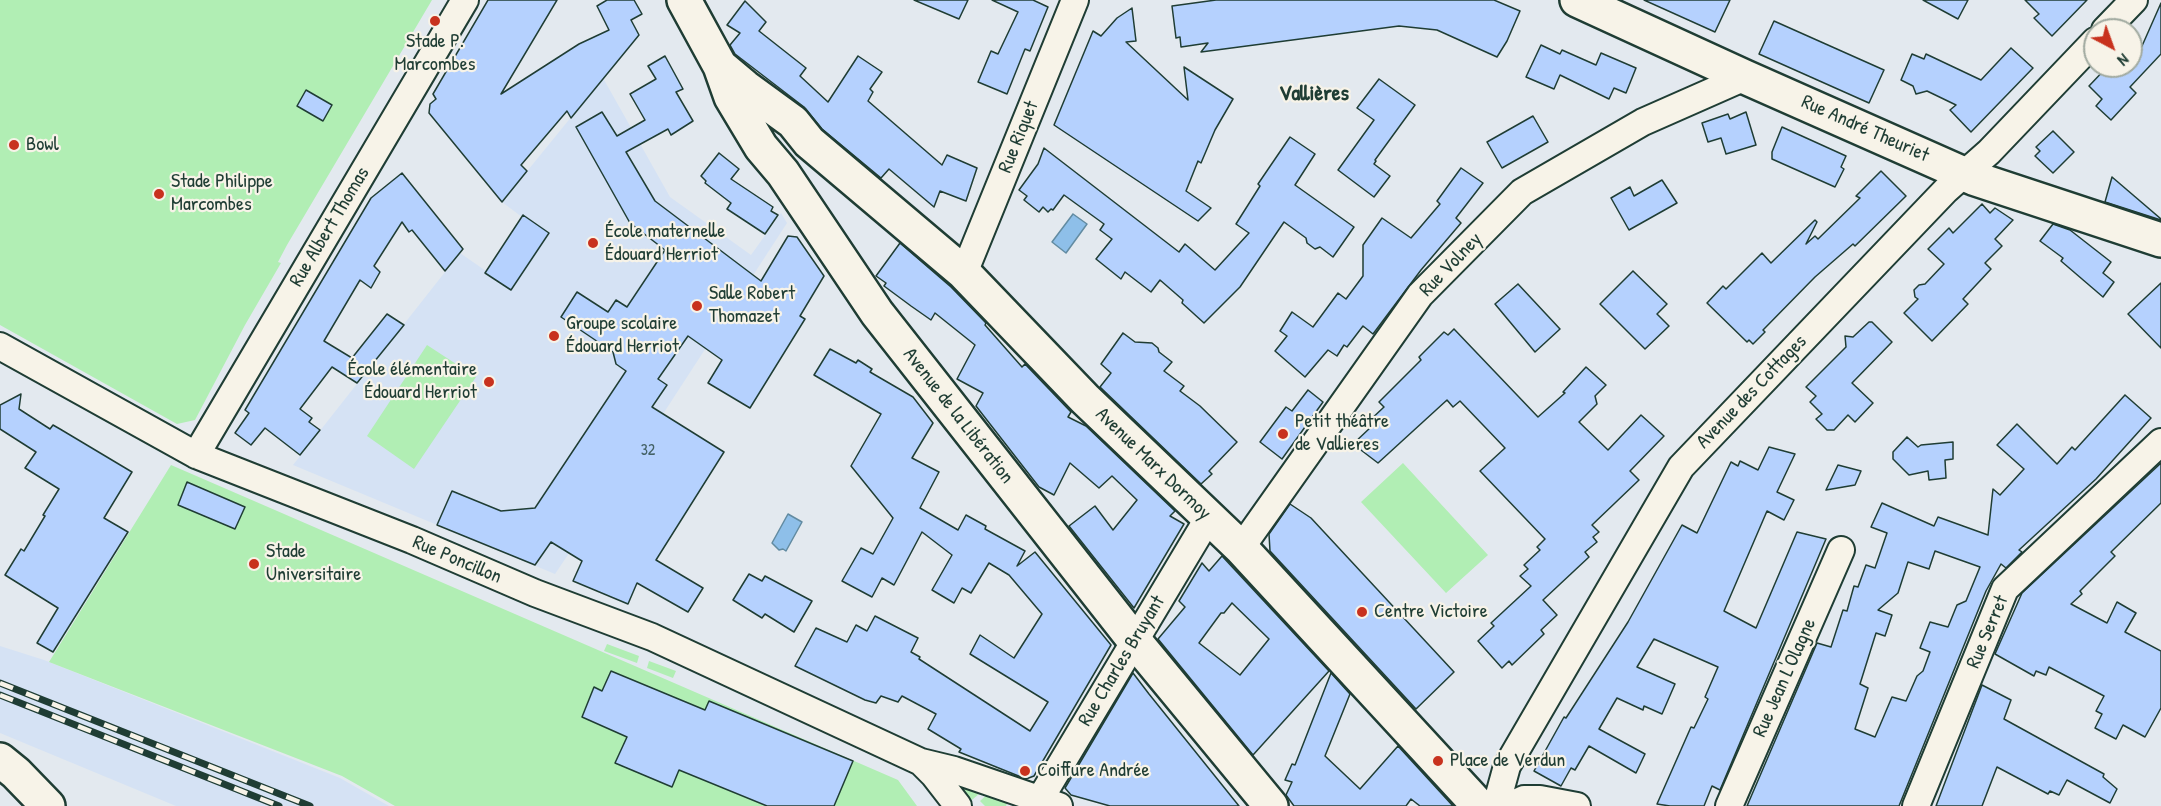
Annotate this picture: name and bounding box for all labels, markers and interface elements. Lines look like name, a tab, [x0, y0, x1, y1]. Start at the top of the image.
marker: Stade P. Marcombes	[428, 14, 442, 28]
north arrow	[2083, 18, 2143, 78]
place label: Stade P. Marcombes	[395, 30, 475, 77]
text: N	[2113, 49, 2134, 71]
district label: Vallières	[1279, 81, 1349, 107]
street label: Rue André Theuriet	[1797, 90, 1933, 168]
street label: Rue Riquet	[994, 98, 1044, 176]
place label: Bowl	[26, 133, 59, 157]
marker: Bowl	[7, 138, 21, 152]
street label: Rue Albert Thomas	[285, 163, 375, 291]
place label: Stade Philippe Marcombes	[171, 170, 273, 217]
marker: Stade Philippe Marcombes	[152, 187, 166, 201]
place label: École maternelle Édouard Herriot	[605, 220, 725, 267]
street label: Rue Volney	[1415, 228, 1487, 302]
marker: École maternelle Édouard Herriot	[586, 236, 600, 250]
place label: Salle Robert Thomazet	[709, 282, 795, 329]
marker: Salle Robert Thomazet	[690, 299, 704, 313]
place label: Groupe scolaire Édouard Herriot	[566, 312, 679, 359]
marker: Groupe scolaire Édouard Herriot	[547, 329, 561, 343]
street label: Avenue des Cottages	[1692, 330, 1812, 454]
street label: Avenue de la Libération	[898, 343, 1018, 489]
place label: École élémentaire Édouard Herriot	[348, 358, 477, 405]
marker: École élémentaire Édouard Herriot	[482, 375, 496, 389]
street label: Avenue Marx Dormoy	[1090, 403, 1216, 525]
place label: Petit théâtre de Vallieres	[1295, 410, 1389, 457]
marker: Petit théâtre de Vallieres	[1276, 427, 1290, 441]
house number: 32	[641, 441, 655, 461]
street label: Rue Poncillon	[409, 531, 505, 589]
place label: Stade Universitaire	[266, 540, 361, 587]
marker: Stade Universitaire	[247, 557, 261, 571]
street label: Rue Charles Bruyant	[1074, 591, 1170, 731]
street label: Rue Serret	[1962, 592, 2014, 672]
place label: Centre Victoire	[1374, 600, 1488, 624]
marker: Centre Victoire	[1355, 605, 1369, 619]
street label: Rue Jean L'Olagne	[1748, 615, 1822, 741]
place label: Place de Verdun	[1450, 749, 1565, 773]
marker: Place de Verdun	[1431, 754, 1445, 768]
place label: Coiffure Andrée	[1037, 759, 1149, 783]
marker: Coiffure Andrée	[1018, 764, 1032, 778]

